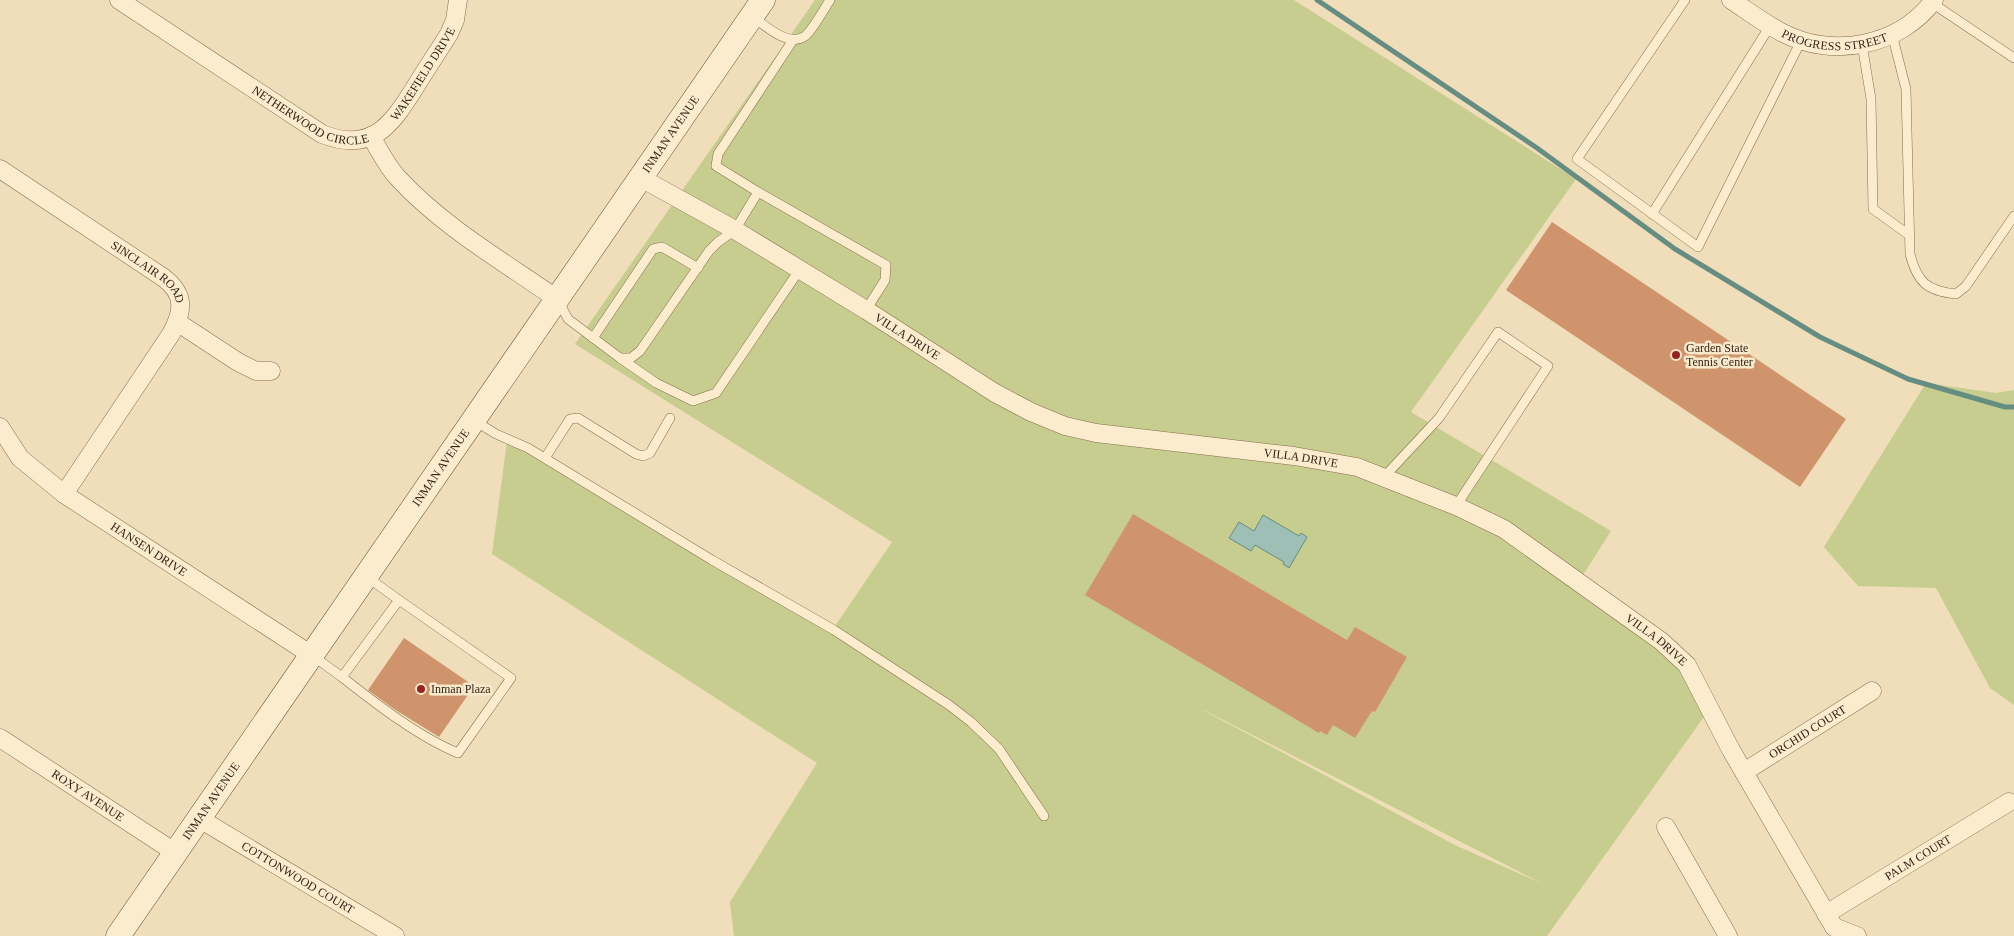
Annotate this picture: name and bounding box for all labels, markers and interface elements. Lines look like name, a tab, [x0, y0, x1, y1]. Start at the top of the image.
street label: WAKEFIELD DRIVE	[388, 25, 458, 123]
street label: PROGRESS STREET	[1779, 27, 1890, 53]
street label: NETHERWOOD CIRCLE	[250, 83, 370, 147]
street label: INMAN AVENUE	[639, 93, 702, 175]
street label: SINCLAIR ROAD	[108, 238, 187, 305]
street label: VILLA DRIVE	[872, 310, 943, 363]
place label: Garden State Tennis Center	[1686, 341, 1753, 369]
marker: Garden State Tennis Center	[1670, 349, 1682, 361]
street label: INMAN AVENUE	[409, 426, 472, 509]
street label: VILLA DRIVE	[1263, 446, 1339, 471]
street label: HANSEN DRIVE	[108, 519, 190, 579]
street label: VILLA DRIVE	[1623, 611, 1690, 669]
place label: Inman Plaza	[431, 682, 491, 696]
marker: Inman Plaza	[415, 683, 427, 695]
street label: ORCHID COURT	[1766, 702, 1849, 762]
street label: INMAN AVENUE	[180, 760, 243, 842]
street label: ROXY AVENUE	[49, 767, 127, 824]
street label: PALM COURT	[1882, 832, 1954, 883]
street label: COTTONWOOD COURT	[239, 839, 357, 917]

